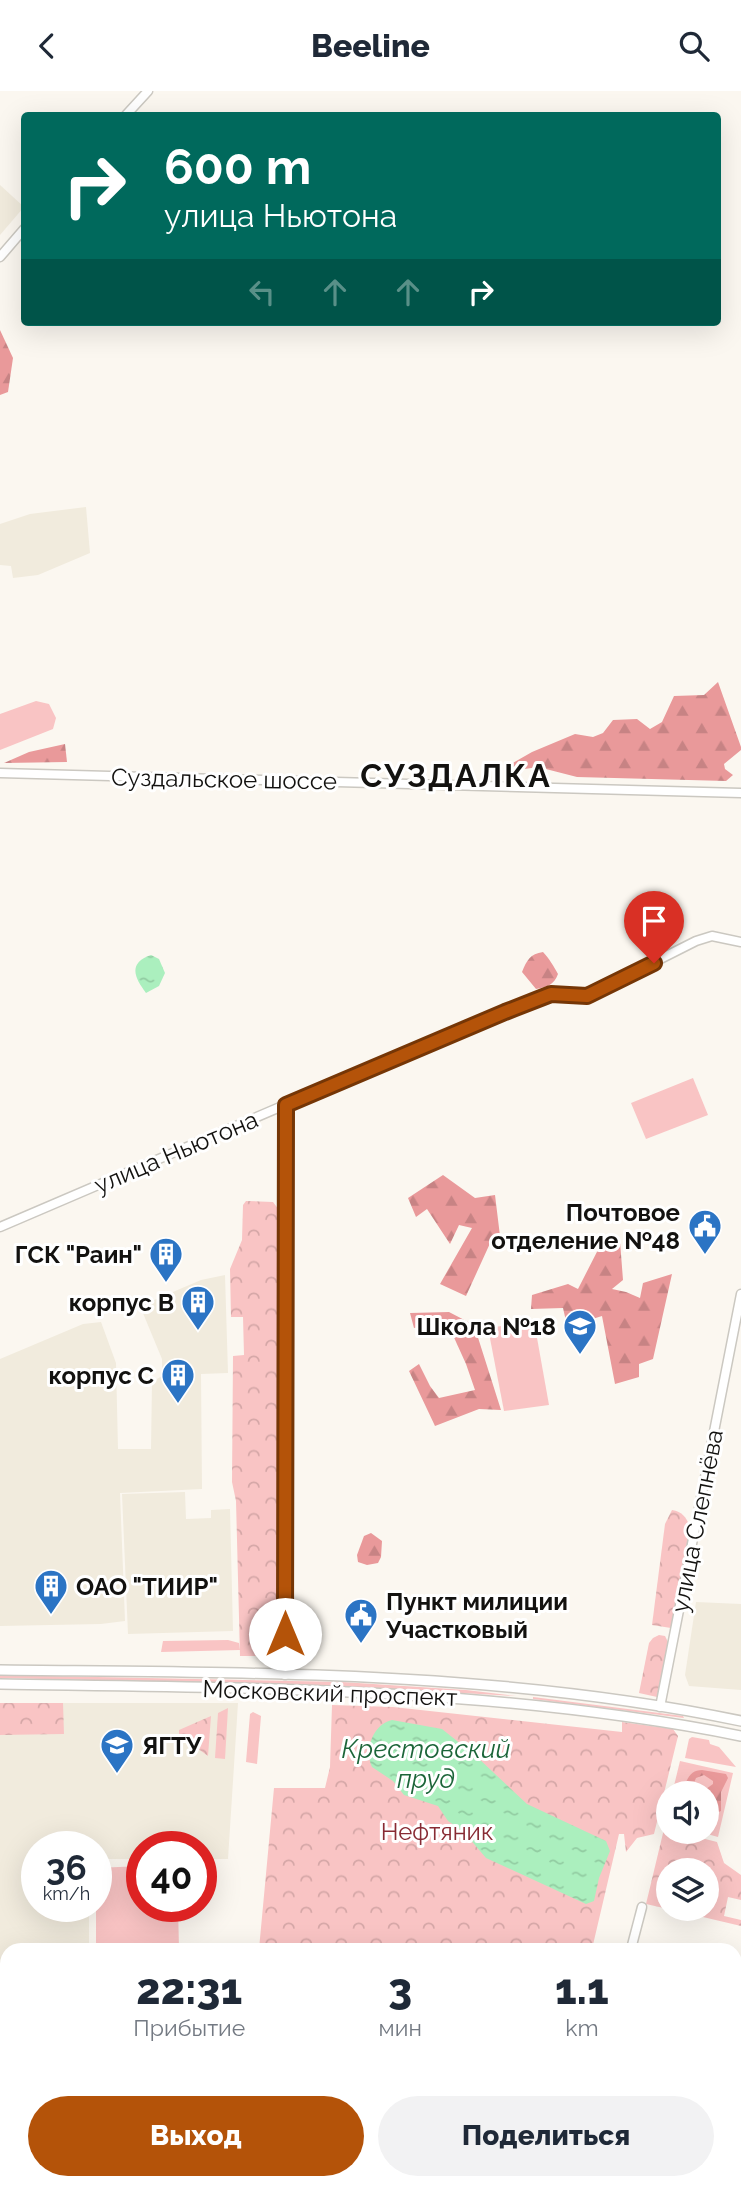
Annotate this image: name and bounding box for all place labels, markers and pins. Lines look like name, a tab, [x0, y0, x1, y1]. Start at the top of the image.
pin	[624, 891, 684, 963]
place label: Почтовое отделение №48	[491, 1198, 680, 1255]
public building icon: Почтовое отделение №48	[686, 1207, 724, 1256]
building icon: ГСК "Раин"	[147, 1235, 185, 1284]
place label: ГСК "Раин"	[15, 1240, 142, 1269]
building icon: корпус В	[179, 1283, 217, 1332]
place label: корпус В	[69, 1288, 174, 1317]
school or university icon: Школа №18	[561, 1307, 599, 1356]
place label: Школа №18	[417, 1312, 556, 1341]
building icon: корпус С	[159, 1356, 197, 1405]
place label: корпус С	[49, 1361, 155, 1390]
building icon: ОАО "ТИИР"	[32, 1567, 70, 1616]
place label: ОАО "ТИИР"	[76, 1572, 218, 1601]
place label: Пункт милиции Участковый	[385, 1587, 568, 1644]
public building icon: Пункт милиции Участковый	[342, 1596, 380, 1645]
school or university icon: ЯГТУ	[98, 1726, 136, 1775]
place label: ЯГТУ	[142, 1731, 202, 1760]

